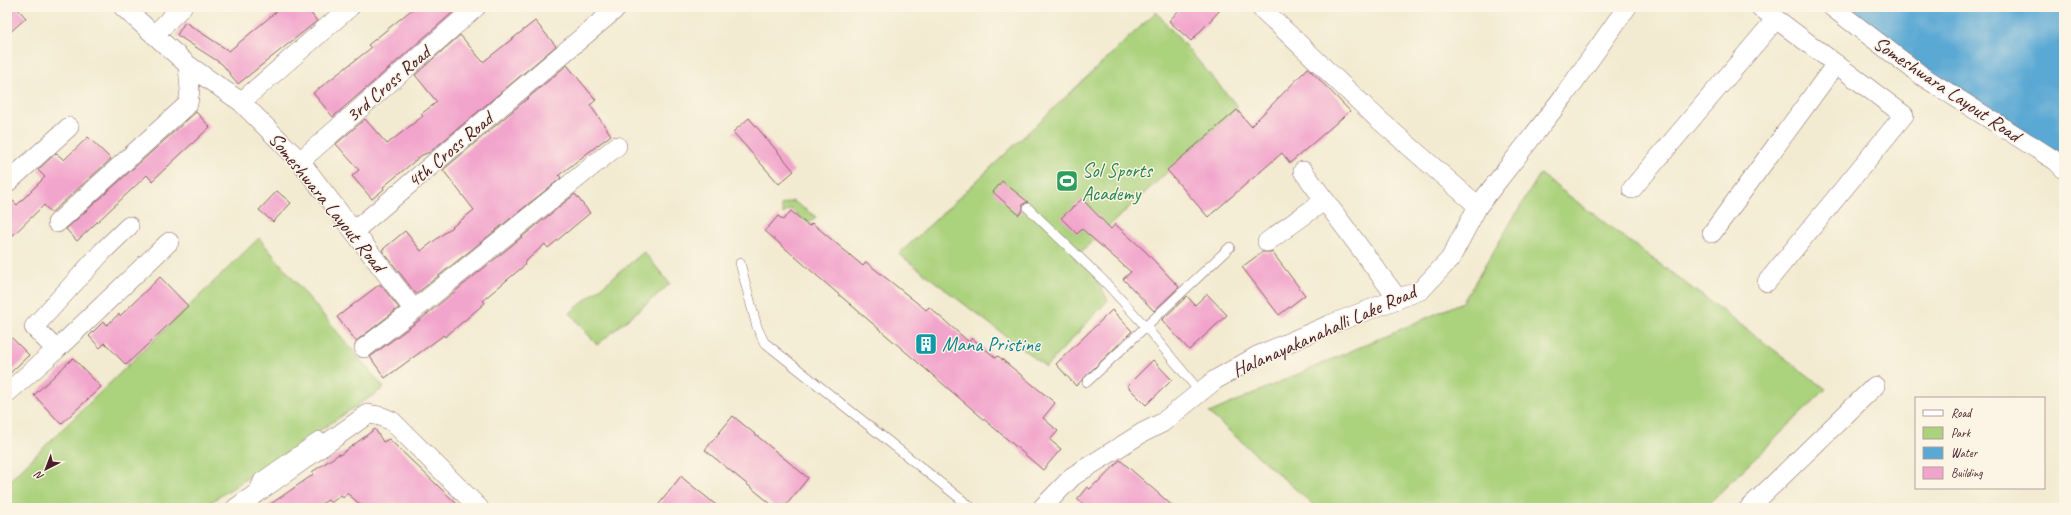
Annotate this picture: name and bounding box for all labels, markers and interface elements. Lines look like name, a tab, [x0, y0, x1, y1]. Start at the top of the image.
street label: Someshwara Layout Road	[1869, 30, 2028, 149]
street label: 3rd Cross Road	[340, 38, 438, 128]
street label: 4th Cross Road	[402, 105, 501, 193]
street label: Someshwara Layout Road	[263, 127, 393, 279]
place label: Sol Sports Academy	[1082, 158, 1154, 206]
sports icon: Sol Sports Academy	[1054, 168, 1080, 194]
street label: Halanayakanahalli Lake Road	[1228, 278, 1423, 383]
building icon: Mana Pristine	[913, 331, 939, 357]
place label: Mana Pristine	[942, 332, 1041, 357]
legend	[1915, 397, 2045, 489]
text: Road	[1951, 405, 1973, 421]
text: Park	[1951, 425, 1972, 441]
text: Water	[1951, 445, 1979, 461]
north arrow	[26, 449, 66, 489]
text: Building	[1951, 465, 1983, 481]
text: N	[30, 467, 47, 484]

